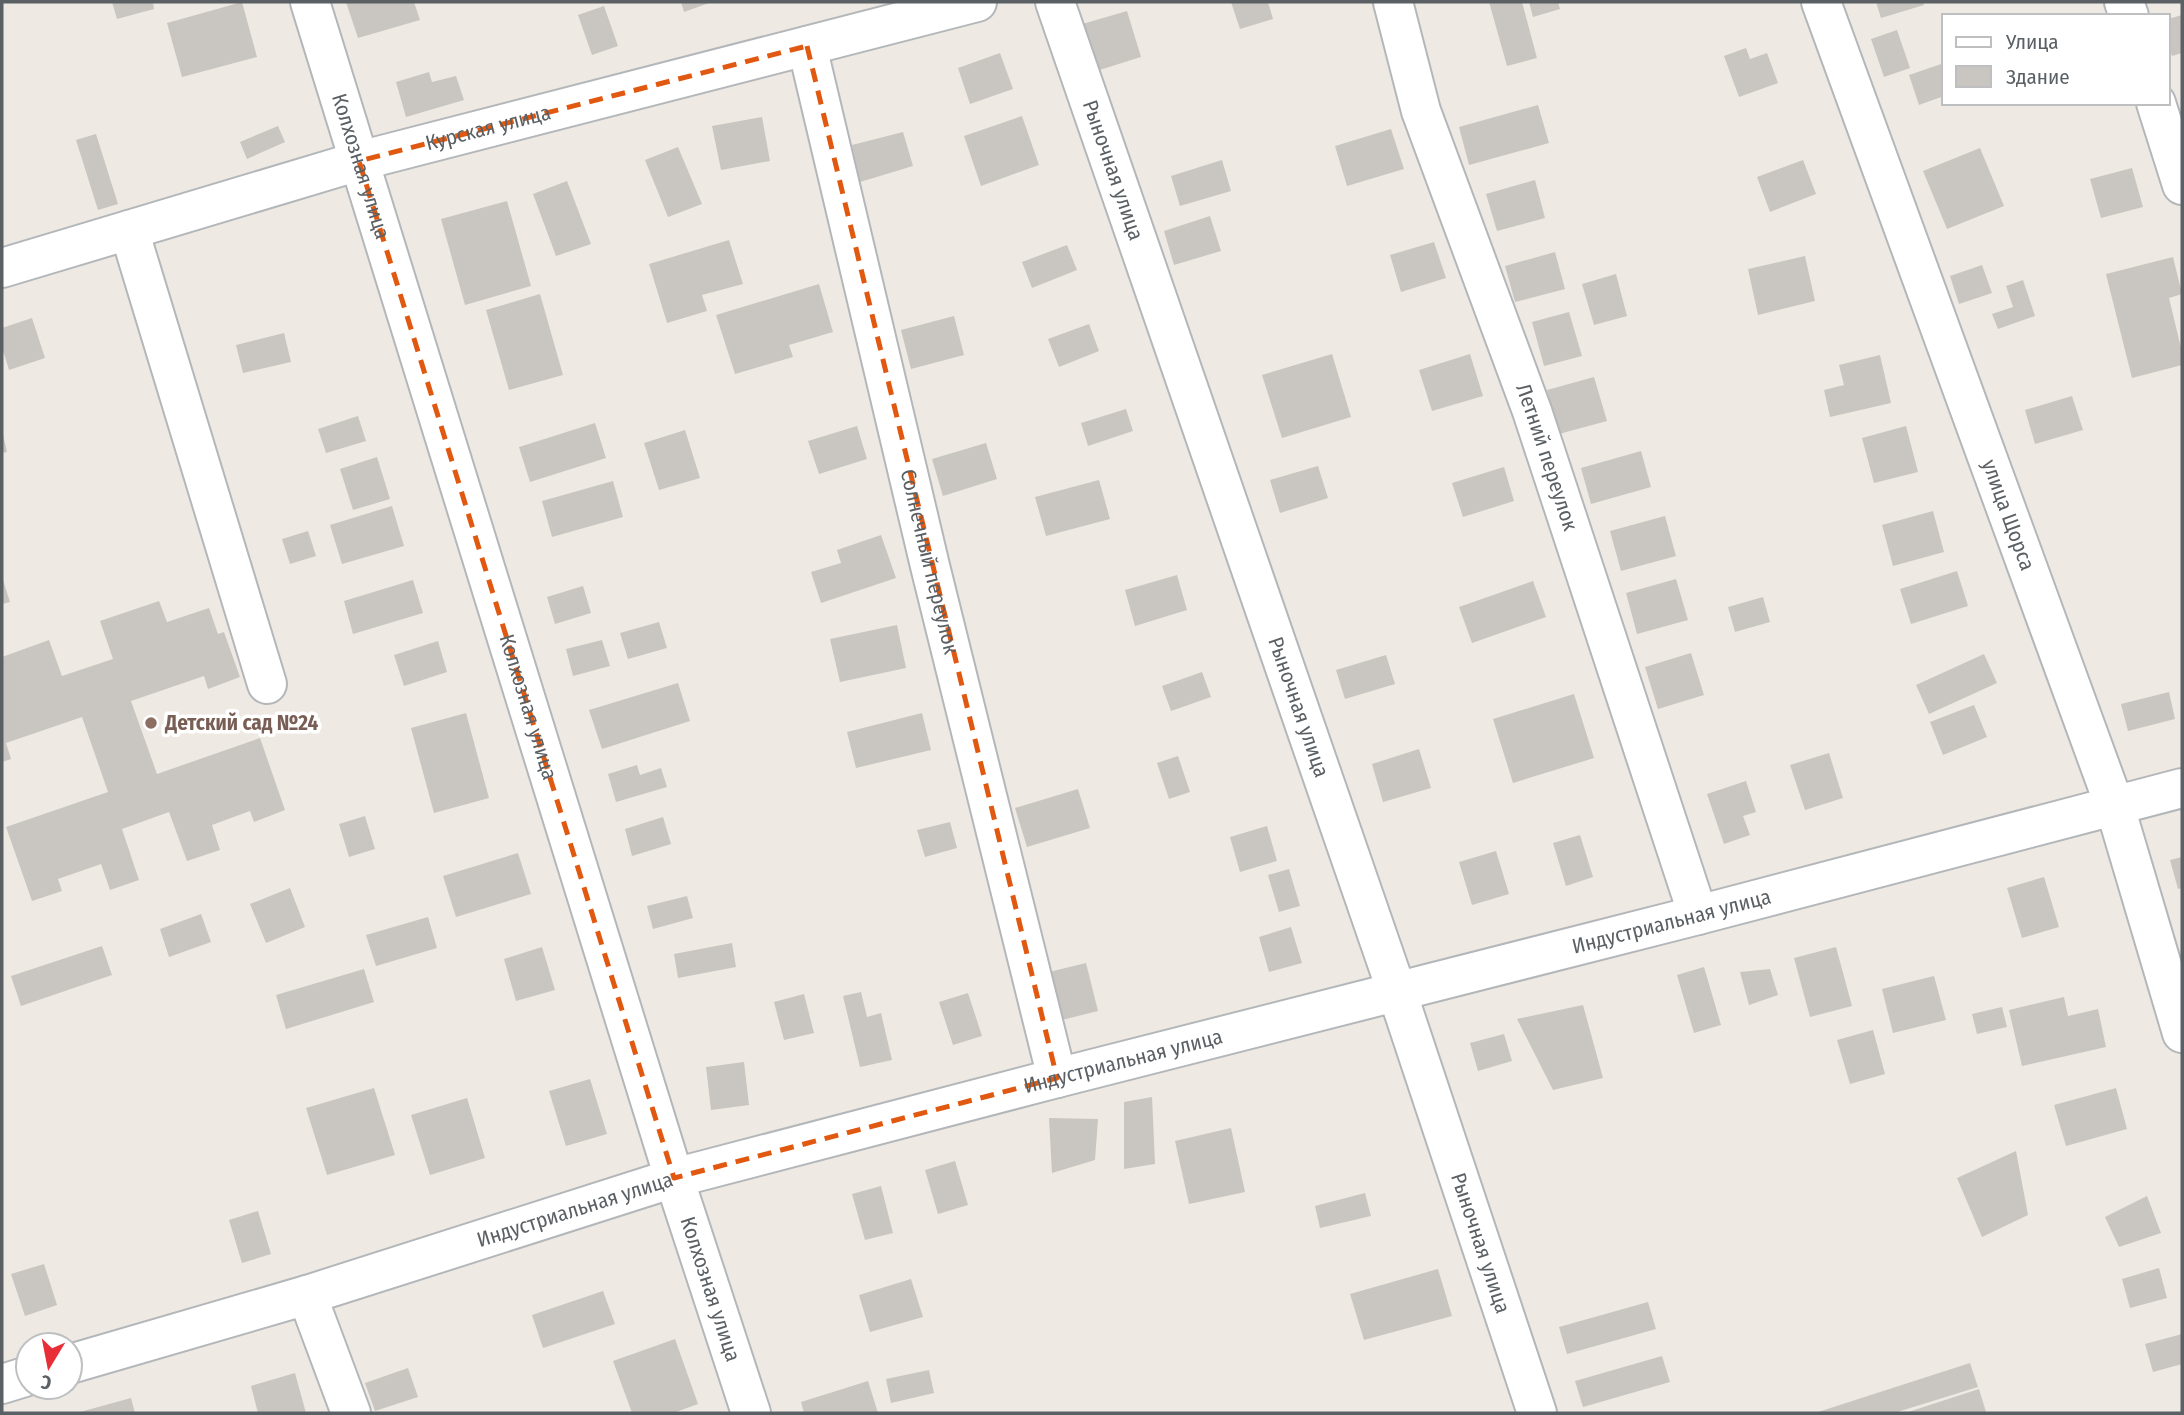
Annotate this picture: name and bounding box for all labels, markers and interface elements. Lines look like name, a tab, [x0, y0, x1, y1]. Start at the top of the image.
legend	[1942, 14, 2170, 105]
text: Улица	[2005, 29, 2059, 55]
text: Здание	[2006, 64, 2070, 90]
street label: Колхозная улица	[326, 90, 396, 242]
street label: Рыночная улица	[1077, 97, 1149, 244]
street label: Курская улица	[423, 99, 554, 156]
street label: Летний переулок	[1510, 380, 1584, 534]
street label: улица Щорса	[1976, 456, 2040, 574]
street label: Солнечный переулок	[895, 467, 964, 657]
street label: Колхозная улица	[493, 631, 563, 783]
street label: Рыночная улица	[1262, 634, 1335, 781]
place label: Детский сад №24	[164, 710, 319, 736]
marker: Детский сад №24	[143, 715, 159, 731]
street label: Индустриальная улица	[1569, 883, 1774, 959]
street label: Индустриальная улица	[1021, 1023, 1225, 1099]
street label: Индустриальная улица	[474, 1166, 676, 1253]
street label: Рыночная улица	[1445, 1169, 1516, 1317]
street label: Колхозная улица	[675, 1213, 746, 1365]
north arrow	[14, 1331, 84, 1401]
text: С	[39, 1370, 53, 1394]

